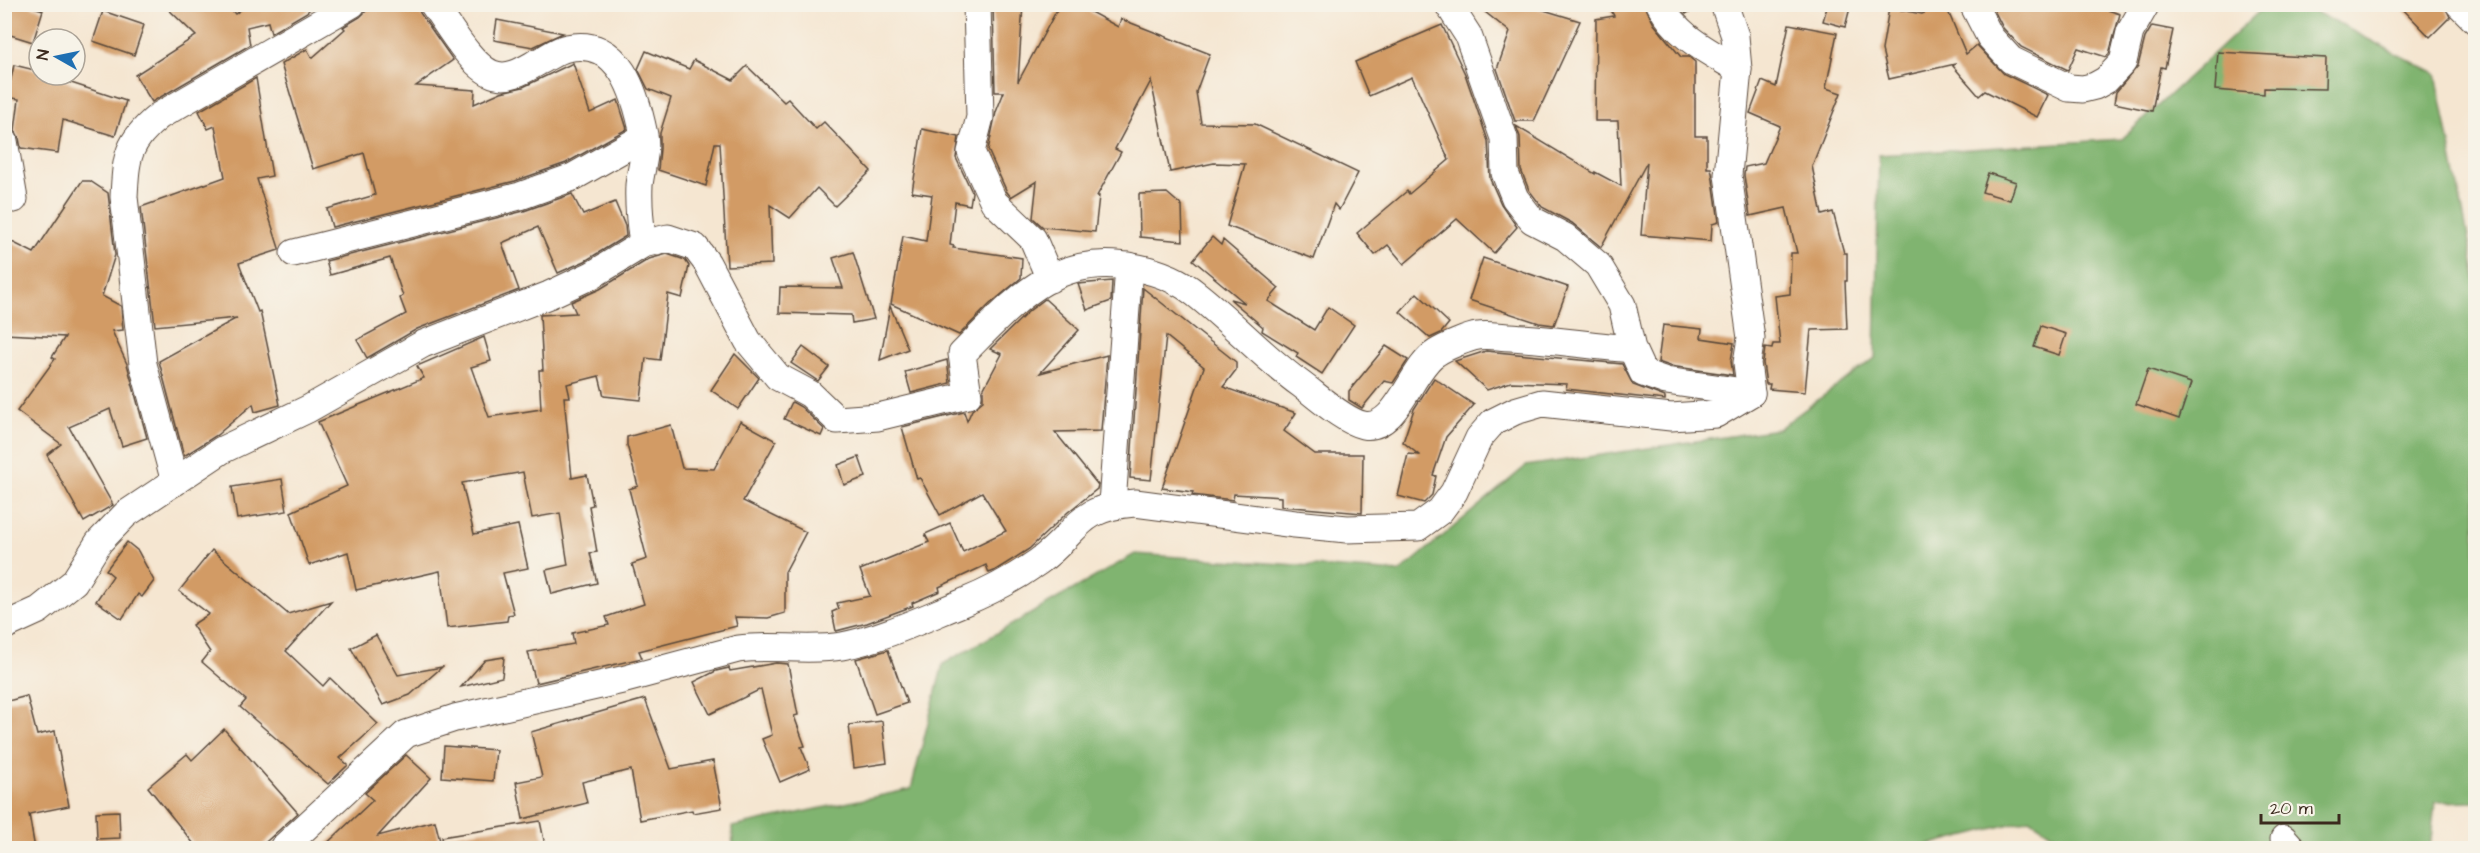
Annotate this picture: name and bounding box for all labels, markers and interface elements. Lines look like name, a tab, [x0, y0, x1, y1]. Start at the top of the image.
north arrow	[27, 27, 87, 87]
text: N	[32, 48, 55, 61]
scale bar	[2261, 787, 2339, 825]
text: 20 m	[2270, 796, 2313, 821]

